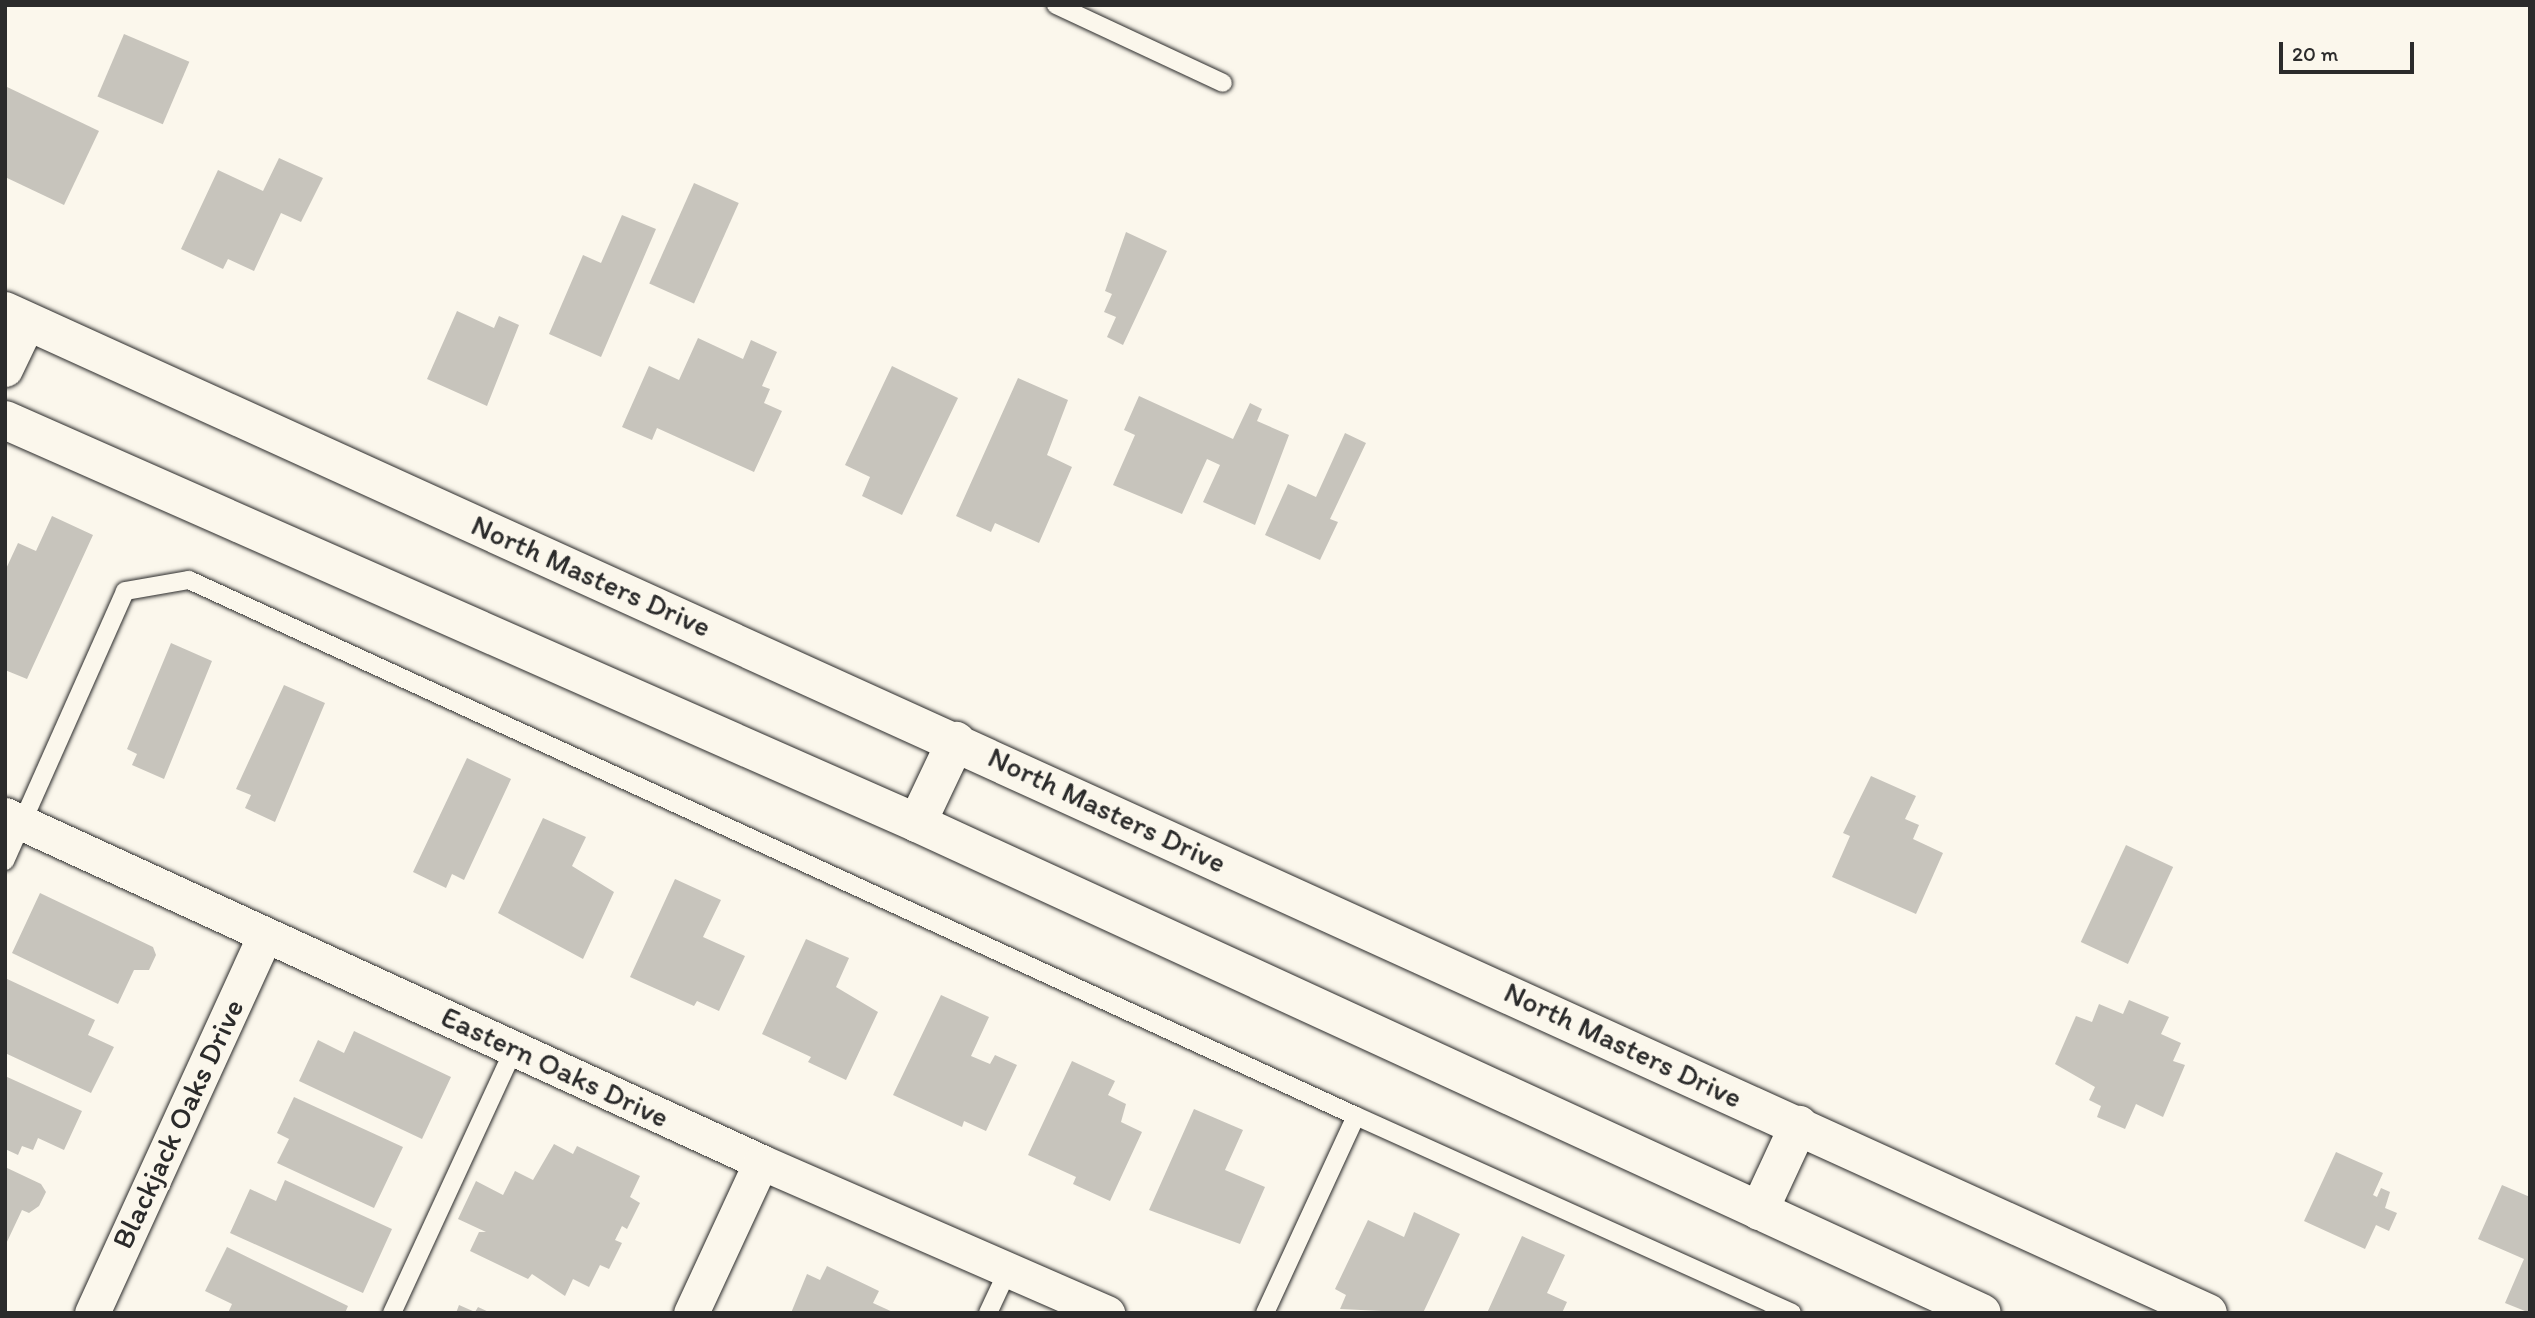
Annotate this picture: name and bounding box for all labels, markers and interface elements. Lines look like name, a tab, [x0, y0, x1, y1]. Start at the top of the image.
scale bar	[2283, 28, 2418, 72]
text: 20 m	[2292, 41, 2338, 66]
street label: North Masters Drive	[465, 507, 717, 645]
street label: North Masters Drive	[982, 739, 1232, 881]
street label: North Masters Drive	[1498, 974, 1748, 1116]
street label: Blackjack Oaks Drive	[104, 994, 252, 1254]
street label: Eastern Oaks Drive	[435, 999, 675, 1135]

